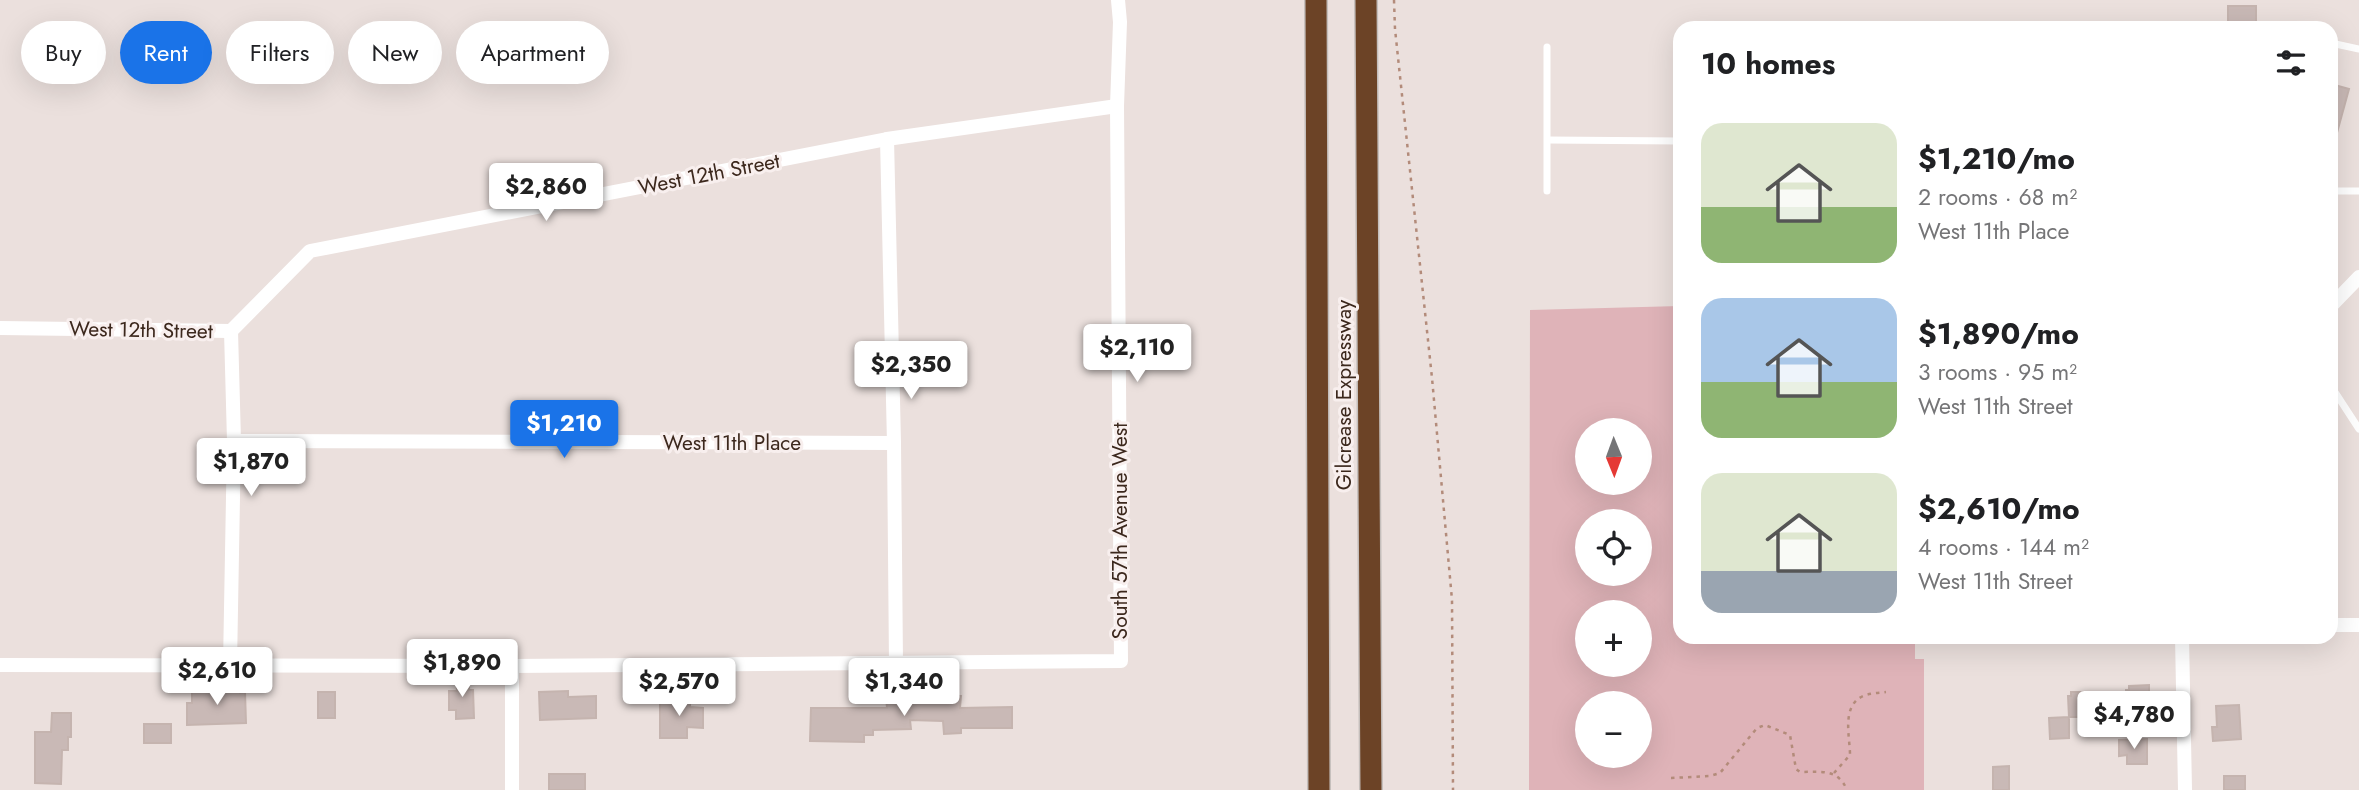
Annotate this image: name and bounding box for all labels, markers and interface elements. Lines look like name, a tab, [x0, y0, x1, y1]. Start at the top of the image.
chip: Buy	[21, 21, 106, 84]
chip: Rent	[120, 21, 212, 84]
chip: Filters	[226, 21, 334, 84]
chip: New	[348, 21, 442, 84]
chip: Apartment	[456, 21, 609, 84]
text: 10 homes	[1701, 42, 1835, 85]
icon: filters	[2272, 44, 2310, 82]
text: $1,210/mo	[1918, 137, 2075, 180]
street label: West 12th Street	[636, 146, 782, 202]
icon: home	[1757, 151, 1841, 235]
pin: $2,860	[489, 164, 603, 223]
text: $2,860	[505, 169, 587, 203]
text: 2 rooms · 68 m²	[1918, 180, 2077, 214]
text: West 11th Place	[1918, 214, 2069, 248]
street label: Gilcrease Expressway	[1329, 299, 1359, 490]
text: $1,890/mo	[1918, 312, 2079, 355]
street label: West 12th Street	[69, 314, 213, 346]
pin: $2,110	[1080, 324, 1194, 384]
icon: home	[1757, 326, 1841, 410]
text: $2,110	[1099, 330, 1175, 364]
pin: $2,350	[854, 342, 968, 401]
text: $2,350	[870, 347, 952, 381]
text: 3 rooms · 95 m²	[1918, 355, 2077, 389]
text: West 11th Street	[1918, 389, 2073, 423]
pin: $1,210	[507, 400, 621, 460]
text: $1,210	[526, 406, 602, 440]
north arrow	[1575, 418, 1652, 495]
map controls	[1575, 418, 1652, 768]
street label: South 57th Avenue West	[1105, 423, 1135, 639]
street label: West 11th Place	[663, 428, 801, 458]
pin: $1,870	[194, 438, 308, 498]
text: $1,870	[213, 444, 289, 478]
text: $2,610/mo	[1918, 487, 2080, 530]
icon: home	[1757, 501, 1841, 585]
button: locate	[1575, 509, 1652, 586]
text: 4 rooms · 144 m²	[1918, 530, 2089, 564]
text: West 11th Street	[1918, 564, 2073, 598]
button: +	[1575, 600, 1652, 677]
pin: $1,890	[405, 640, 519, 699]
text: $1,890	[423, 645, 501, 679]
pin: $2,610	[160, 648, 274, 707]
text: $2,610	[177, 653, 257, 687]
pin: $2,570	[622, 658, 736, 718]
pin: $1,340	[847, 658, 961, 718]
text: $2,570	[639, 664, 719, 698]
text: $1,340	[864, 664, 944, 698]
button: −	[1575, 691, 1652, 768]
pin: $4,780	[2077, 692, 2191, 751]
text: $4,780	[2093, 697, 2175, 731]

